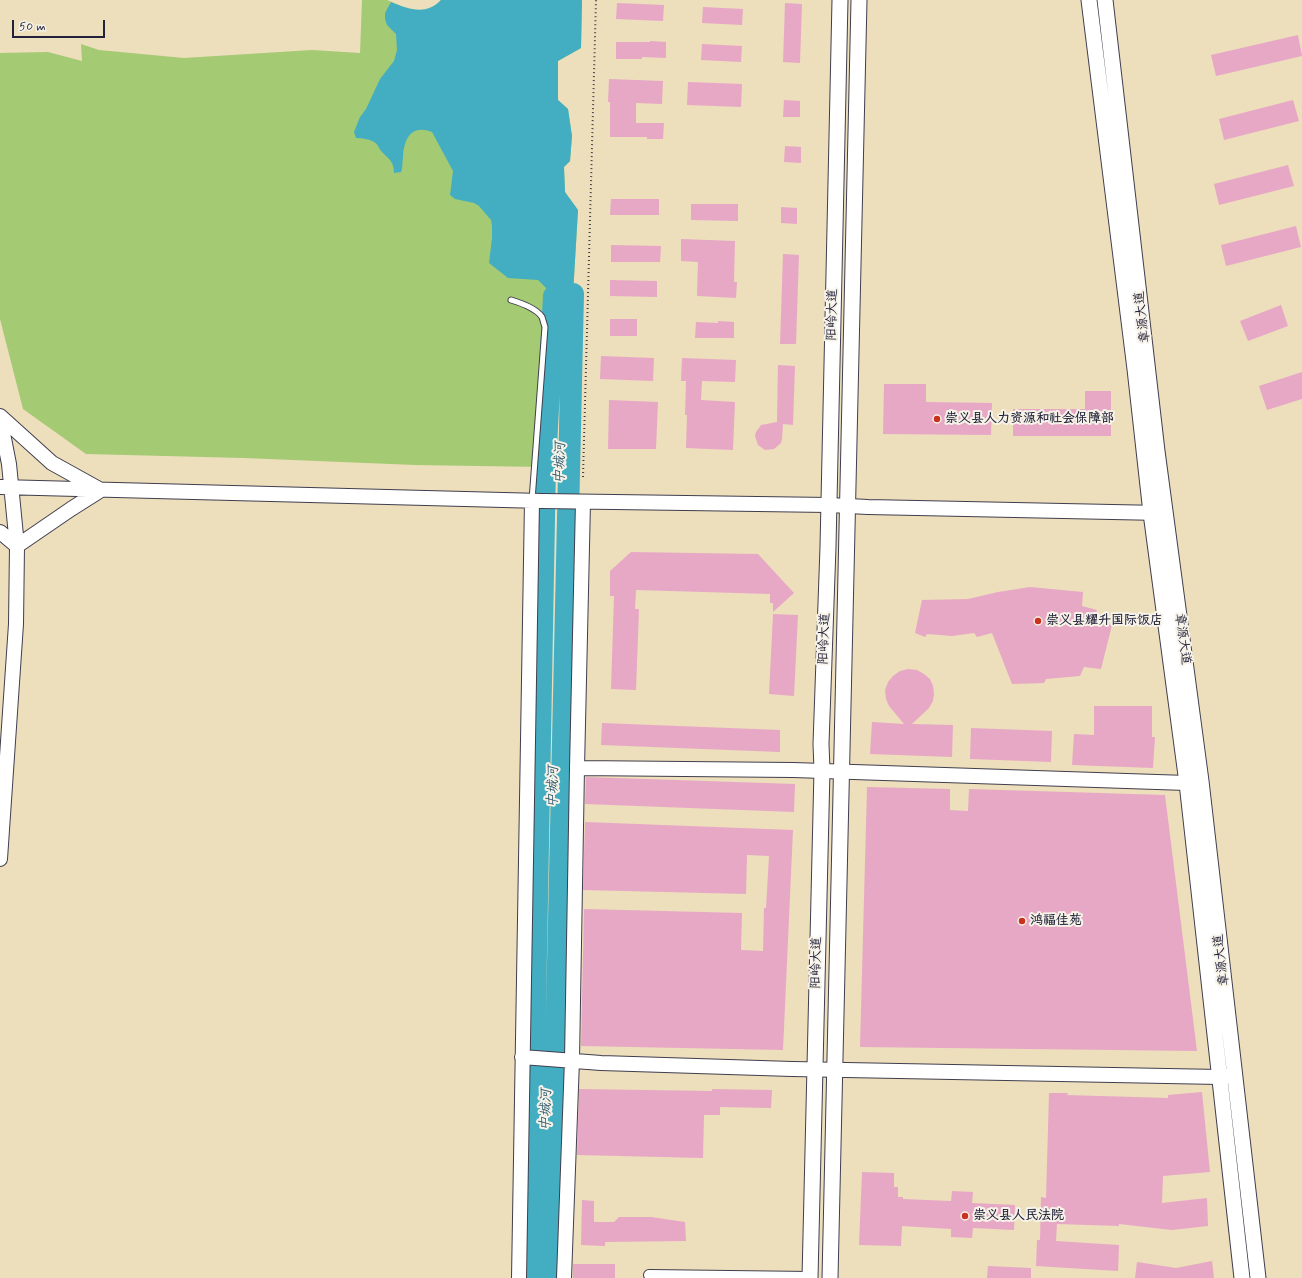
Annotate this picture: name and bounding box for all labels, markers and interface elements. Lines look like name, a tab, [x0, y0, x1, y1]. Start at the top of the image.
scale bar	[14, 12, 107, 38]
text: 50 m	[19, 19, 46, 35]
street label: 阳岭大道	[825, 289, 841, 341]
street label: 章源大道	[1132, 290, 1154, 344]
place label: 崇义县人力资源和社会保障部	[945, 411, 1114, 427]
marker: 崇义县人力资源和社会保障部	[932, 414, 942, 424]
water label: 中城河	[552, 442, 570, 484]
street label: 章源大道	[1171, 612, 1193, 666]
street label: 阳岭大道	[816, 613, 834, 665]
place label: 崇义县耀升国际饭店	[1046, 613, 1163, 629]
marker: 崇义县耀升国际饭店	[1033, 616, 1043, 626]
water label: 中城河	[545, 766, 563, 808]
place label: 鸿福佳苑	[1030, 913, 1082, 929]
marker: 鸿福佳苑	[1017, 916, 1027, 926]
street label: 章源大道	[1211, 933, 1233, 987]
street label: 阳岭大道	[809, 937, 825, 989]
water label: 中城河	[538, 1089, 556, 1131]
place label: 崇义县人民法院	[973, 1208, 1064, 1224]
marker: 崇义县人民法院	[960, 1211, 970, 1221]

